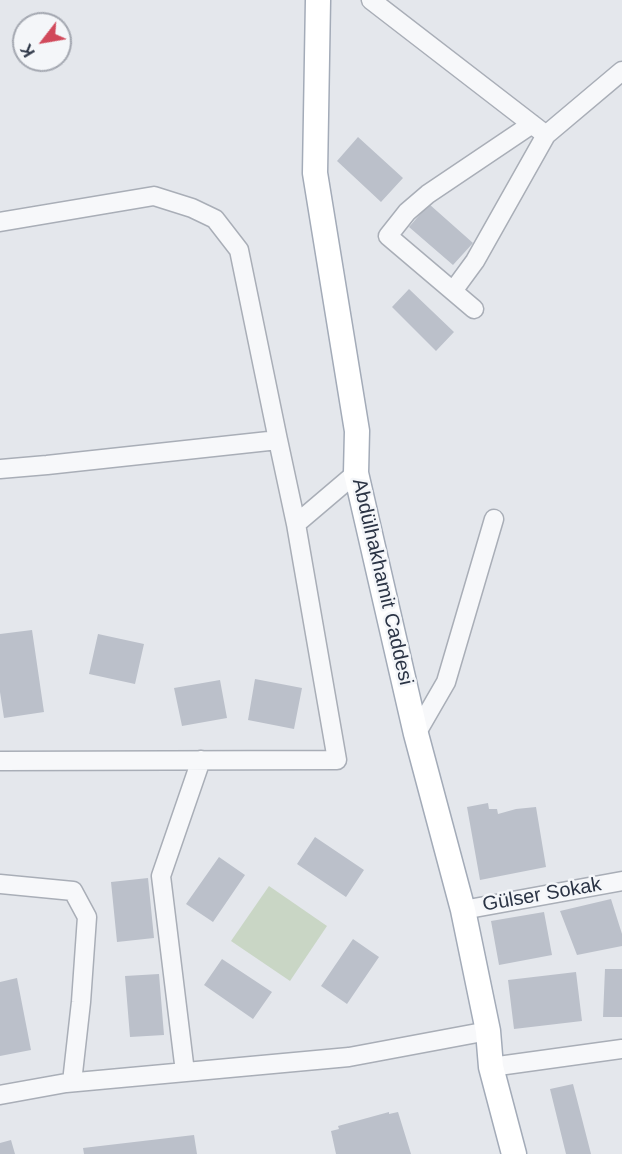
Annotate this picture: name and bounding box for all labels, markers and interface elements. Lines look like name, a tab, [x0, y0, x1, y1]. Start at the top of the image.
north arrow	[12, 12, 72, 72]
text: K	[18, 41, 38, 60]
street label: Abdülhakhamit Caddesi	[347, 476, 417, 688]
street label: Gülser Sokak	[481, 873, 603, 917]

